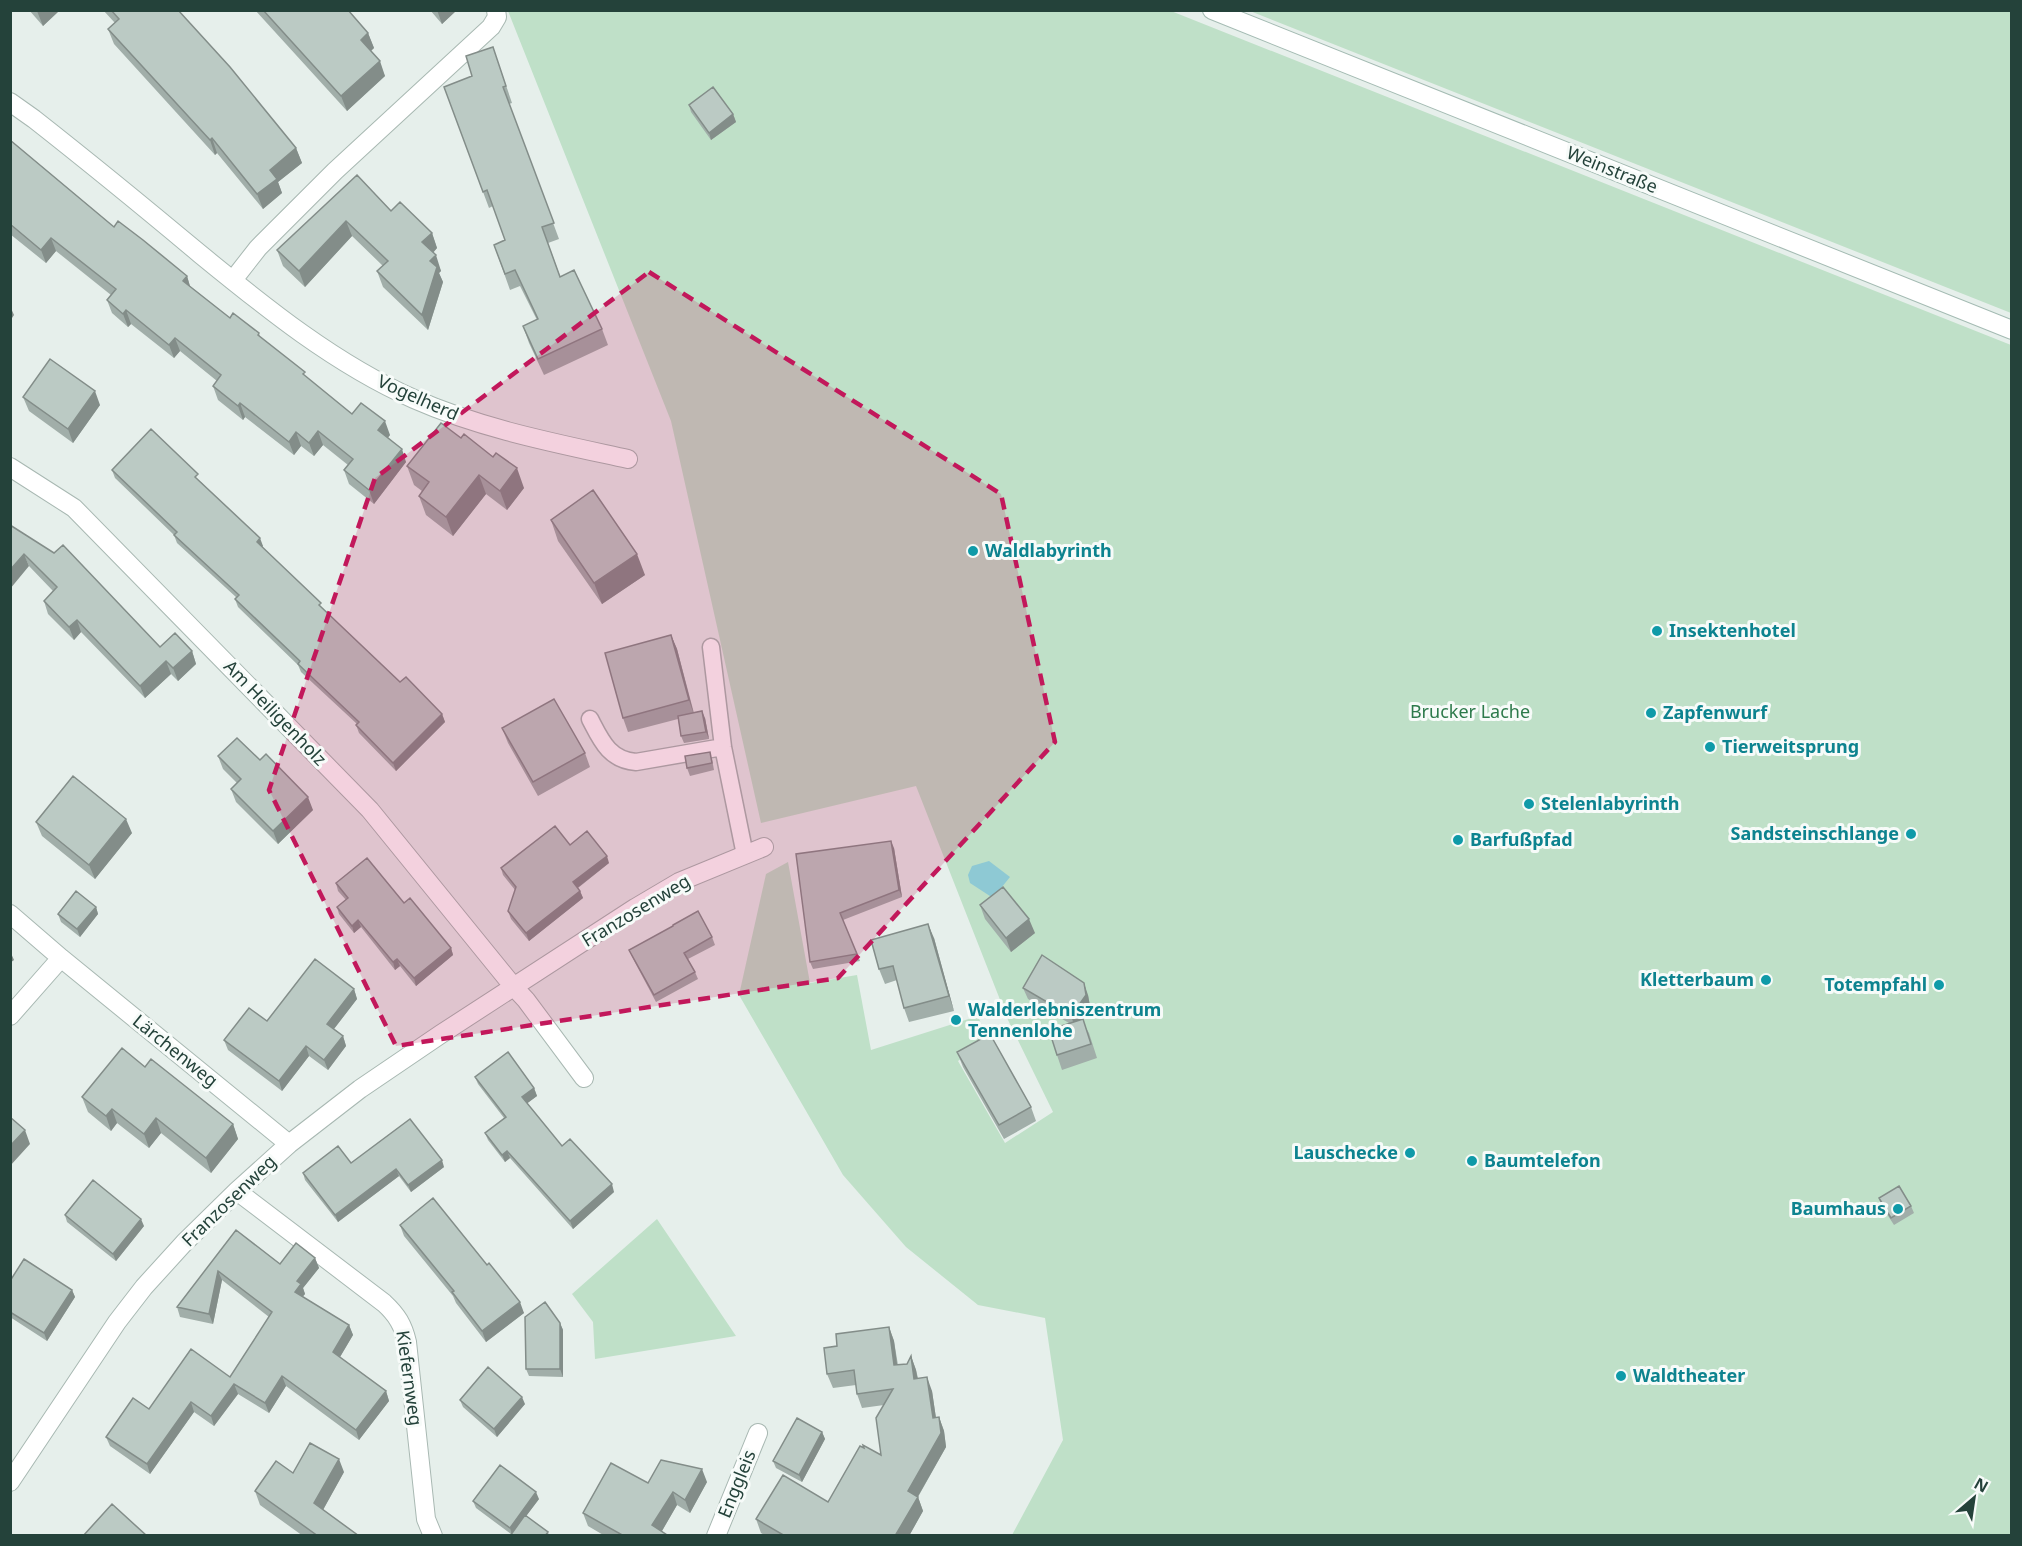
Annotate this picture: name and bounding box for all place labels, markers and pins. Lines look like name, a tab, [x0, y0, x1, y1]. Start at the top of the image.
place label: Waldlabyrinth	[985, 538, 1112, 562]
marker: Waldlabyrinth	[966, 544, 980, 558]
place label: Insektenhotel	[1669, 618, 1796, 642]
marker: Insektenhotel	[1650, 624, 1664, 638]
place label: Zapfenwurf	[1663, 700, 1768, 724]
marker: Zapfenwurf	[1644, 706, 1658, 720]
place label: Tierweitsprung	[1722, 734, 1859, 758]
marker: Tierweitsprung	[1703, 740, 1717, 754]
place label: Stelenlabyrinth	[1541, 791, 1679, 815]
marker: Stelenlabyrinth	[1522, 797, 1536, 811]
place label: Sandsteinschlange	[1731, 821, 1899, 845]
place label: Barfußpfad	[1470, 827, 1573, 851]
marker: Sandsteinschlange	[1904, 827, 1918, 841]
marker: Barfußpfad	[1451, 833, 1465, 847]
place label: Kletterbaum	[1640, 967, 1754, 991]
place label: Totempfahl	[1824, 972, 1927, 996]
marker: Kletterbaum	[1759, 973, 1773, 987]
marker: Totempfahl	[1932, 978, 1946, 992]
place label: Walderlebniszentrum Tennenlohe	[968, 997, 1161, 1042]
marker: Walderlebniszentrum Tennenlohe	[949, 1013, 963, 1027]
place label: Lauschecke	[1293, 1140, 1398, 1164]
marker: Lauschecke	[1403, 1146, 1417, 1160]
place label: Baumtelefon	[1484, 1148, 1601, 1172]
marker: Baumtelefon	[1465, 1154, 1479, 1168]
place label: Baumhaus	[1791, 1196, 1886, 1220]
marker: Baumhaus	[1891, 1202, 1905, 1216]
place label: Waldtheater	[1633, 1363, 1745, 1387]
marker: Waldtheater	[1614, 1369, 1628, 1383]

